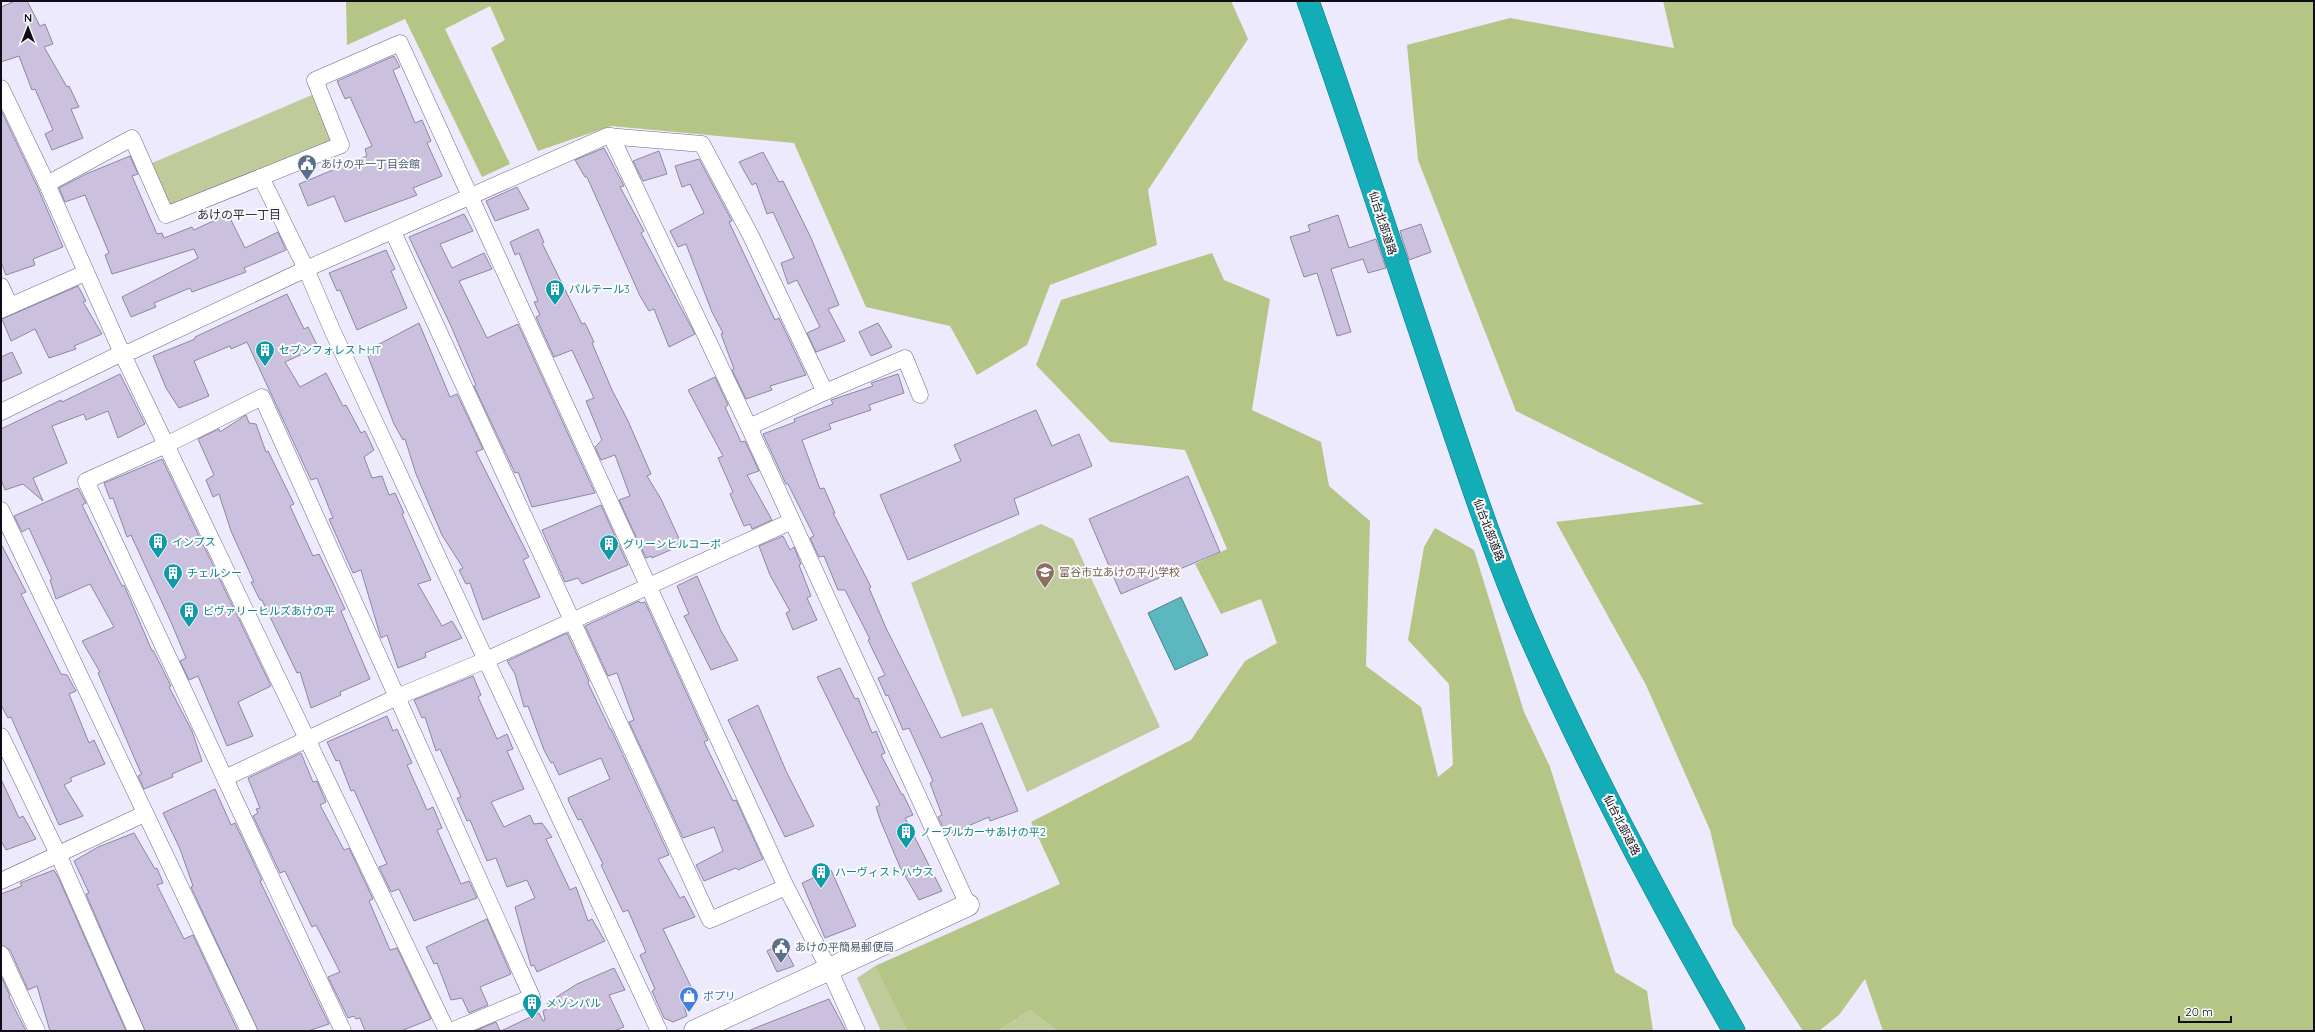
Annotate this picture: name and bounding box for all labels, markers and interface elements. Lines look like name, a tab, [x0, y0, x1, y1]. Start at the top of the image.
north arrow	[8, 8, 48, 48]
text: N	[24, 11, 32, 25]
public building icon: あけの平一丁目会館	[296, 153, 318, 181]
place label: あけの平一丁目会館	[321, 157, 420, 171]
street label: 仙台北部道路	[1366, 189, 1400, 257]
district label: あけの平一丁目	[197, 207, 281, 222]
building icon: パルテール3	[544, 278, 566, 306]
place label: パルテール3	[569, 282, 630, 296]
building icon: セブンフォレストHT	[254, 339, 276, 367]
place label: セブンフォレストHT	[279, 343, 382, 357]
street label: 仙台北部道路	[1471, 497, 1507, 563]
building icon: インプス	[147, 531, 169, 559]
building icon: グリーンヒルコーポ	[598, 533, 620, 561]
place label: インプス	[172, 535, 216, 549]
place label: グリーンヒルコーポ	[623, 537, 721, 551]
school or university icon: 富谷市立あけの平小学校	[1034, 561, 1056, 589]
building icon: チェルシー	[162, 562, 184, 590]
place label: 富谷市立あけの平小学校	[1059, 565, 1180, 579]
place label: チェルシー	[187, 566, 242, 580]
building icon: ビヴァリーヒルズあけの平	[178, 600, 200, 628]
place label: ビヴァリーヒルズあけの平	[203, 604, 335, 618]
street label: 仙台北部道路	[1601, 792, 1643, 858]
building icon: ノーブルカーサあけの平2	[895, 821, 917, 849]
place label: ノーブルカーサあけの平2	[920, 825, 1046, 839]
building icon: ハーヴィストハウス	[810, 861, 832, 889]
place label: ハーヴィストハウス	[835, 865, 934, 879]
public building icon: あけの平簡易郵便局	[770, 936, 792, 964]
place label: あけの平簡易郵便局	[795, 940, 894, 954]
shop icon: ポプリ	[678, 985, 700, 1013]
place label: ポプリ	[703, 989, 736, 1003]
building icon: メゾンパル	[521, 992, 543, 1020]
place label: メゾンパル	[546, 996, 601, 1010]
scale bar	[2179, 998, 2231, 1024]
text: 20 m	[2185, 1004, 2213, 1019]

